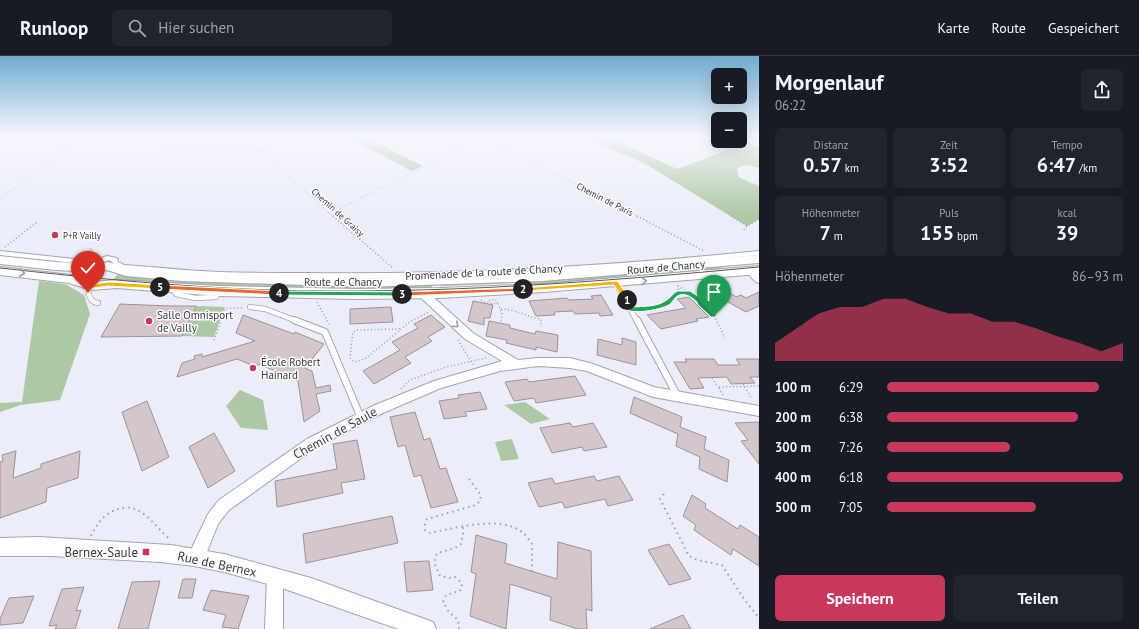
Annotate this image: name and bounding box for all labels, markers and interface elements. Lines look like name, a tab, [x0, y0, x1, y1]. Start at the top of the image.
search box	[112, 10, 392, 46]
text: Runloop	[20, 16, 88, 40]
icon: search	[126, 17, 148, 39]
text: Hier suchen	[158, 18, 234, 37]
text: Karte	[938, 19, 970, 37]
text: Route	[992, 19, 1026, 37]
text: Gespeichert	[1048, 19, 1119, 37]
map controls	[711, 68, 747, 148]
button: +	[711, 68, 747, 104]
text: Morgenlauf	[775, 68, 883, 96]
button: share	[1081, 69, 1123, 111]
text: 06:22	[775, 97, 806, 114]
button: −	[711, 112, 747, 148]
text: Distanz	[814, 138, 848, 152]
text: Zeit	[940, 138, 958, 152]
text: Tempo	[1051, 138, 1083, 152]
text: 0.57	[803, 152, 842, 178]
text: 3:52	[929, 152, 969, 178]
text: 6:47	[1037, 152, 1076, 178]
text: km	[842, 161, 859, 175]
text: /km	[1076, 161, 1097, 175]
street label: Chemin de Paris	[575, 180, 635, 218]
street label: Chemin de Graisy	[309, 186, 367, 239]
text: Höhenmeter	[802, 206, 860, 220]
text: Puls	[939, 206, 959, 220]
text: kcal	[1058, 206, 1076, 220]
text: 7	[819, 220, 831, 246]
text: 155	[920, 220, 954, 246]
text: 39	[1056, 220, 1078, 246]
text: m	[831, 229, 843, 243]
text: bpm	[954, 229, 978, 243]
marker: P+R Vailly	[50, 230, 60, 240]
place label: P+R Vailly	[63, 230, 102, 241]
pin	[71, 251, 105, 292]
icon: check	[77, 257, 99, 279]
street label: Route de Chancy	[626, 257, 706, 277]
street label: Promenade de la route de Chancy	[405, 261, 564, 283]
one-way arrow	[19, 268, 25, 277]
text: Höhenmeter	[775, 268, 844, 285]
text: 86–93 m	[1072, 268, 1123, 285]
street label: Route de Chancy	[304, 275, 383, 289]
pin	[697, 275, 731, 316]
one-way arrow	[641, 276, 647, 285]
pin: 5	[150, 277, 170, 297]
pin: 2	[513, 279, 533, 299]
text: 5	[157, 280, 163, 294]
icon: arrive	[703, 281, 725, 303]
text: 2	[520, 282, 526, 296]
pin: 4	[269, 283, 289, 303]
pin: 3	[392, 284, 412, 304]
text: 4	[276, 286, 282, 300]
text: 3	[399, 287, 405, 301]
pin: 1	[617, 290, 637, 310]
text: 1	[624, 293, 630, 307]
place label: Salle Omnisport de Vailly	[157, 308, 233, 335]
marker: Salle Omnisport de Vailly	[144, 316, 154, 326]
one-way arrow	[451, 320, 459, 328]
place label: École Robert Hainard	[261, 355, 321, 382]
marker: École Robert Hainard	[248, 363, 258, 373]
text: 100 m	[775, 379, 811, 396]
text: 6:29	[839, 379, 863, 396]
street label: Chemin de Saule	[290, 403, 380, 463]
text: 200 m	[775, 409, 811, 426]
text: 6:38	[839, 409, 863, 426]
text: 300 m	[775, 439, 811, 456]
text: 7:26	[839, 439, 863, 456]
text: 400 m	[775, 469, 811, 486]
text: 6:18	[839, 469, 863, 486]
text: 500 m	[775, 499, 811, 516]
text: 7:05	[839, 499, 863, 516]
place label: Bernex-Saule	[64, 544, 138, 561]
marker: Bernex-Saule	[141, 547, 151, 557]
street label: Rue de Bernex	[176, 547, 258, 581]
button: Speichern	[775, 575, 945, 621]
button: Teilen	[953, 575, 1123, 621]

